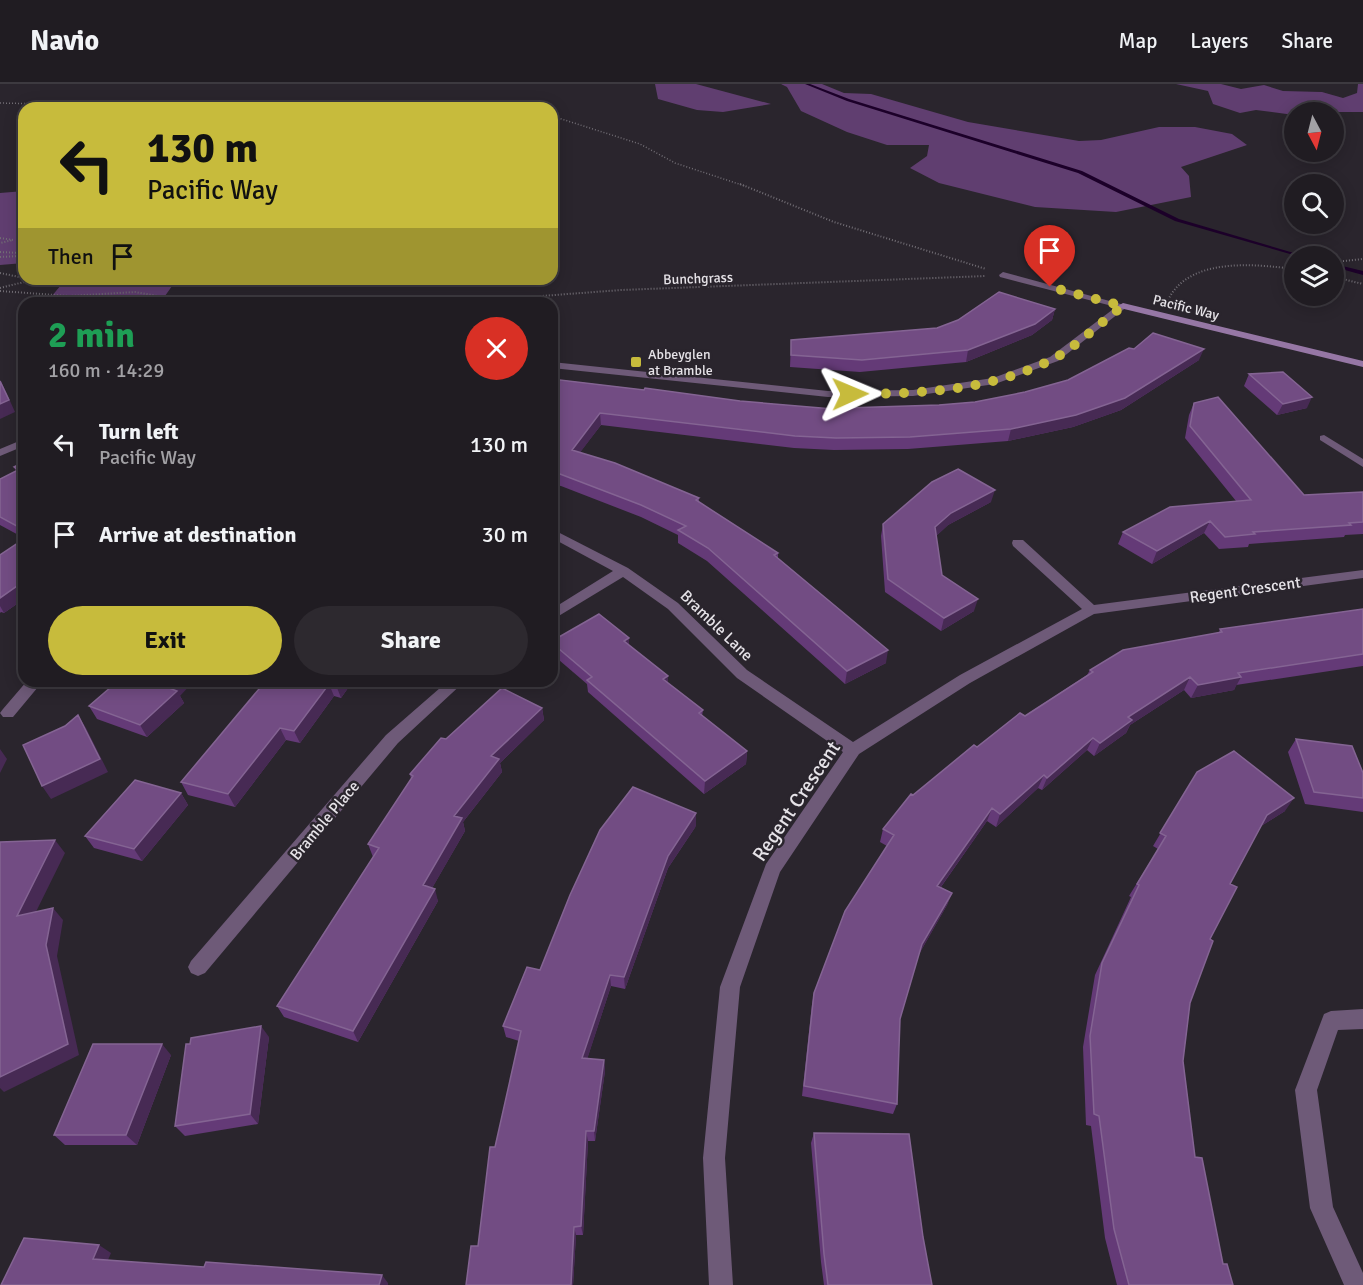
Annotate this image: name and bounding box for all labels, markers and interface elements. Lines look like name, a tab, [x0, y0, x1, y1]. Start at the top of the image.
text: Navio	[30, 24, 99, 58]
text: Map	[1119, 28, 1157, 54]
text: Layers	[1190, 28, 1248, 54]
text: Share	[1281, 28, 1333, 54]
north arrow	[1284, 102, 1344, 162]
map controls	[1284, 102, 1344, 306]
text: 130 m	[147, 123, 258, 174]
icon: left	[48, 126, 126, 204]
text: Pacific Way	[147, 174, 278, 207]
button: search	[1284, 174, 1344, 234]
pin	[1024, 225, 1075, 287]
icon: arrive	[1033, 234, 1066, 267]
icon: arrive	[106, 240, 139, 273]
text: Then	[48, 243, 94, 270]
button: layers	[1284, 246, 1344, 306]
street label: Bunchgrass	[663, 269, 733, 288]
street label: Pacific Way	[1151, 291, 1221, 324]
text: 2 min	[48, 313, 135, 358]
button: close	[465, 317, 528, 380]
place label: Abbeyglen at Bramble	[648, 346, 713, 379]
marker: Abbeyglen at Bramble	[629, 355, 643, 369]
text: 160 m · 14:29	[48, 358, 164, 383]
position arrow	[818, 362, 882, 426]
text: Turn left	[99, 418, 179, 445]
icon: left	[48, 428, 81, 461]
text: 130 m	[470, 431, 528, 458]
text: Pacific Way	[99, 445, 196, 470]
icon: arrive	[48, 518, 81, 551]
text: Arrive at destination	[99, 521, 296, 548]
text: 30 m	[482, 521, 528, 548]
street label: Regent Crescent	[1188, 572, 1302, 608]
street label: Bramble Lane	[676, 586, 757, 665]
button: Exit	[48, 606, 282, 675]
button: Share	[294, 606, 528, 675]
street label: Regent Crescent	[747, 736, 846, 866]
street label: Bramble Place	[286, 777, 364, 865]

